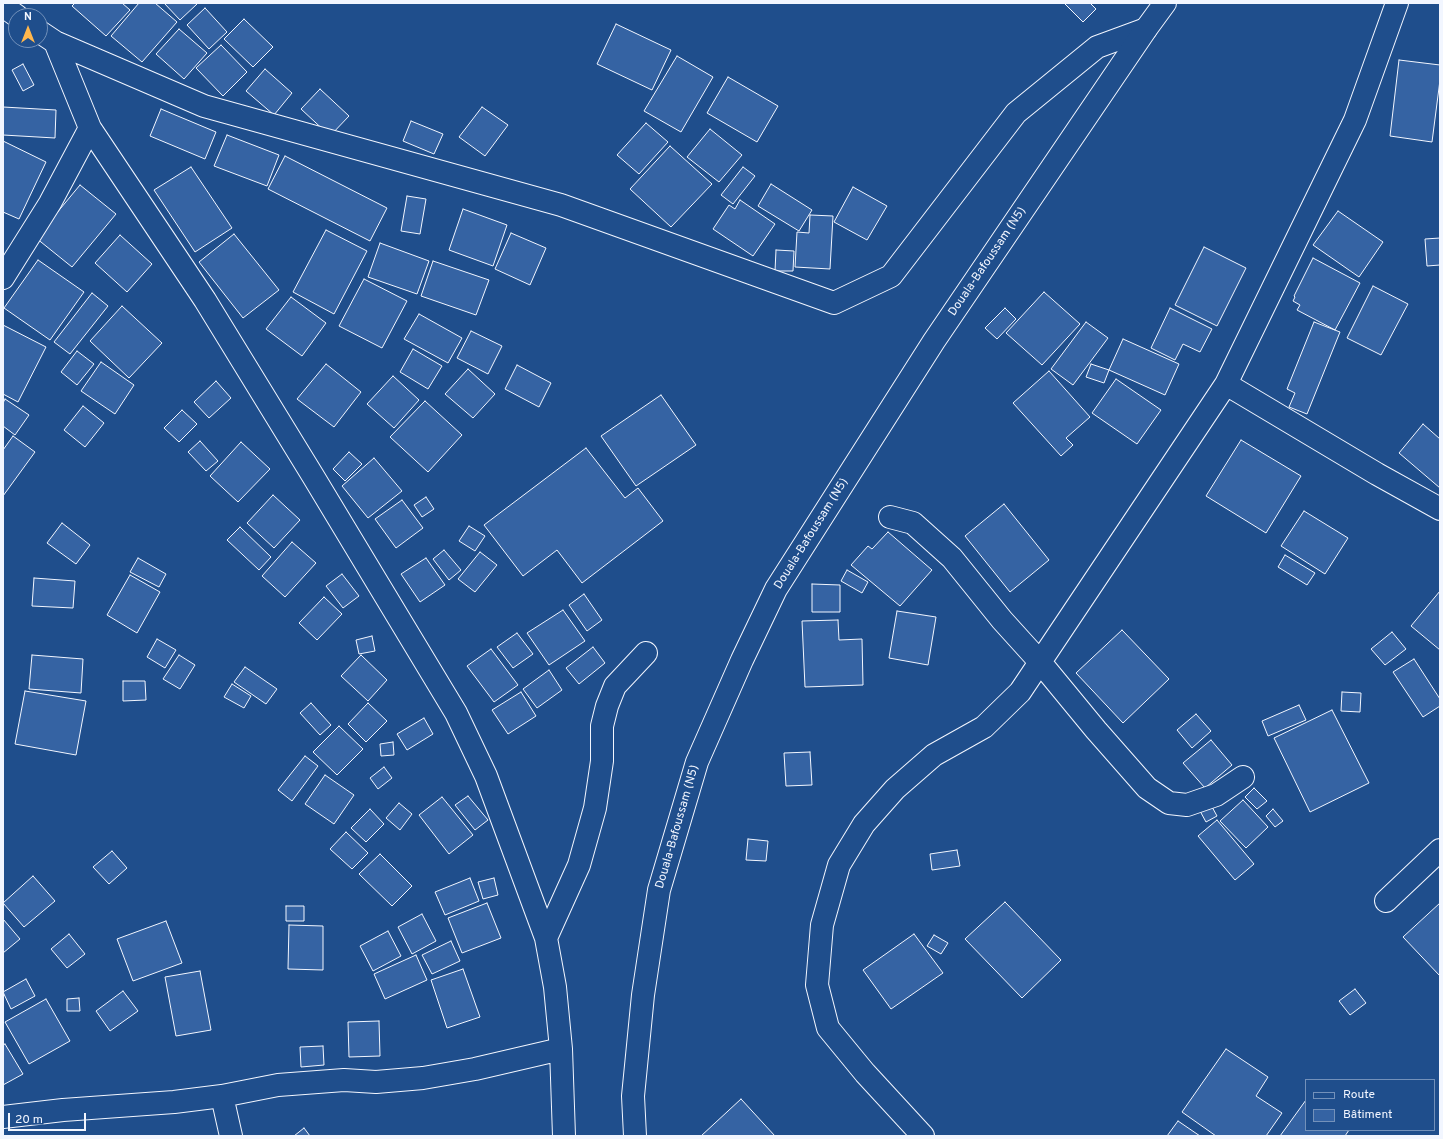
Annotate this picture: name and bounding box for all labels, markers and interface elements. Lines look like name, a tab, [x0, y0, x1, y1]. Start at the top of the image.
north arrow	[8, 8, 48, 48]
text: N	[24, 10, 32, 24]
street label: Douala-Bafoussam (N5)	[946, 205, 1030, 319]
street label: Douala-Bafoussam (N5)	[772, 476, 852, 592]
street label: Douala-Bafoussam (N5)	[653, 763, 703, 891]
legend	[1305, 1079, 1435, 1131]
text: Route	[1343, 1087, 1375, 1103]
scale bar	[10, 1105, 88, 1131]
text: Bâtiment	[1343, 1107, 1393, 1123]
text: 20 m	[15, 1112, 43, 1128]

